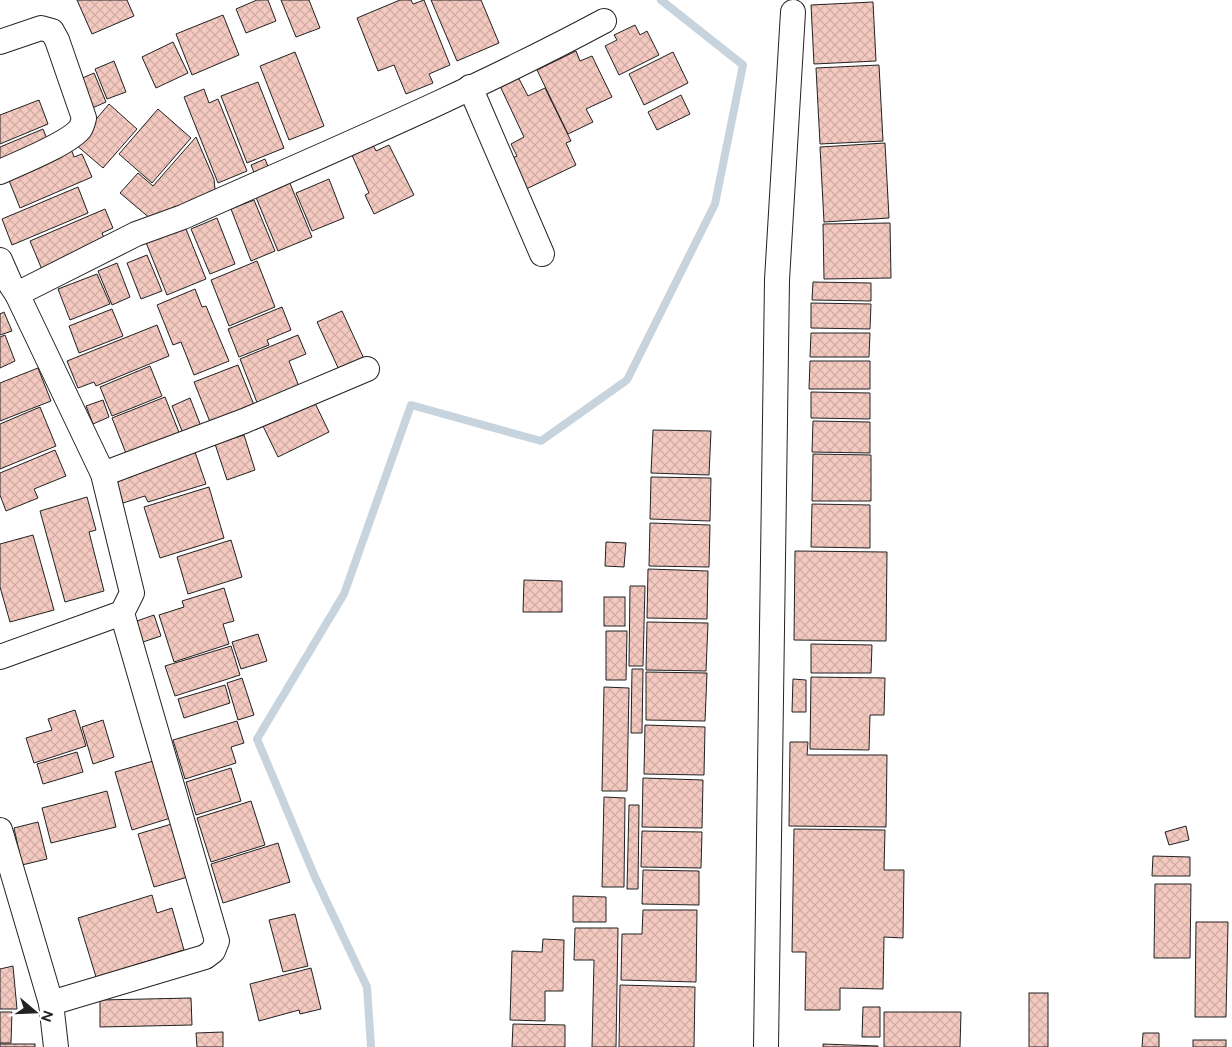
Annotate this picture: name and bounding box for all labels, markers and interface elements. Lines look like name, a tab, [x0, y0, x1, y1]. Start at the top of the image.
north arrow	[10, 987, 60, 1037]
text: N	[37, 1008, 57, 1024]

